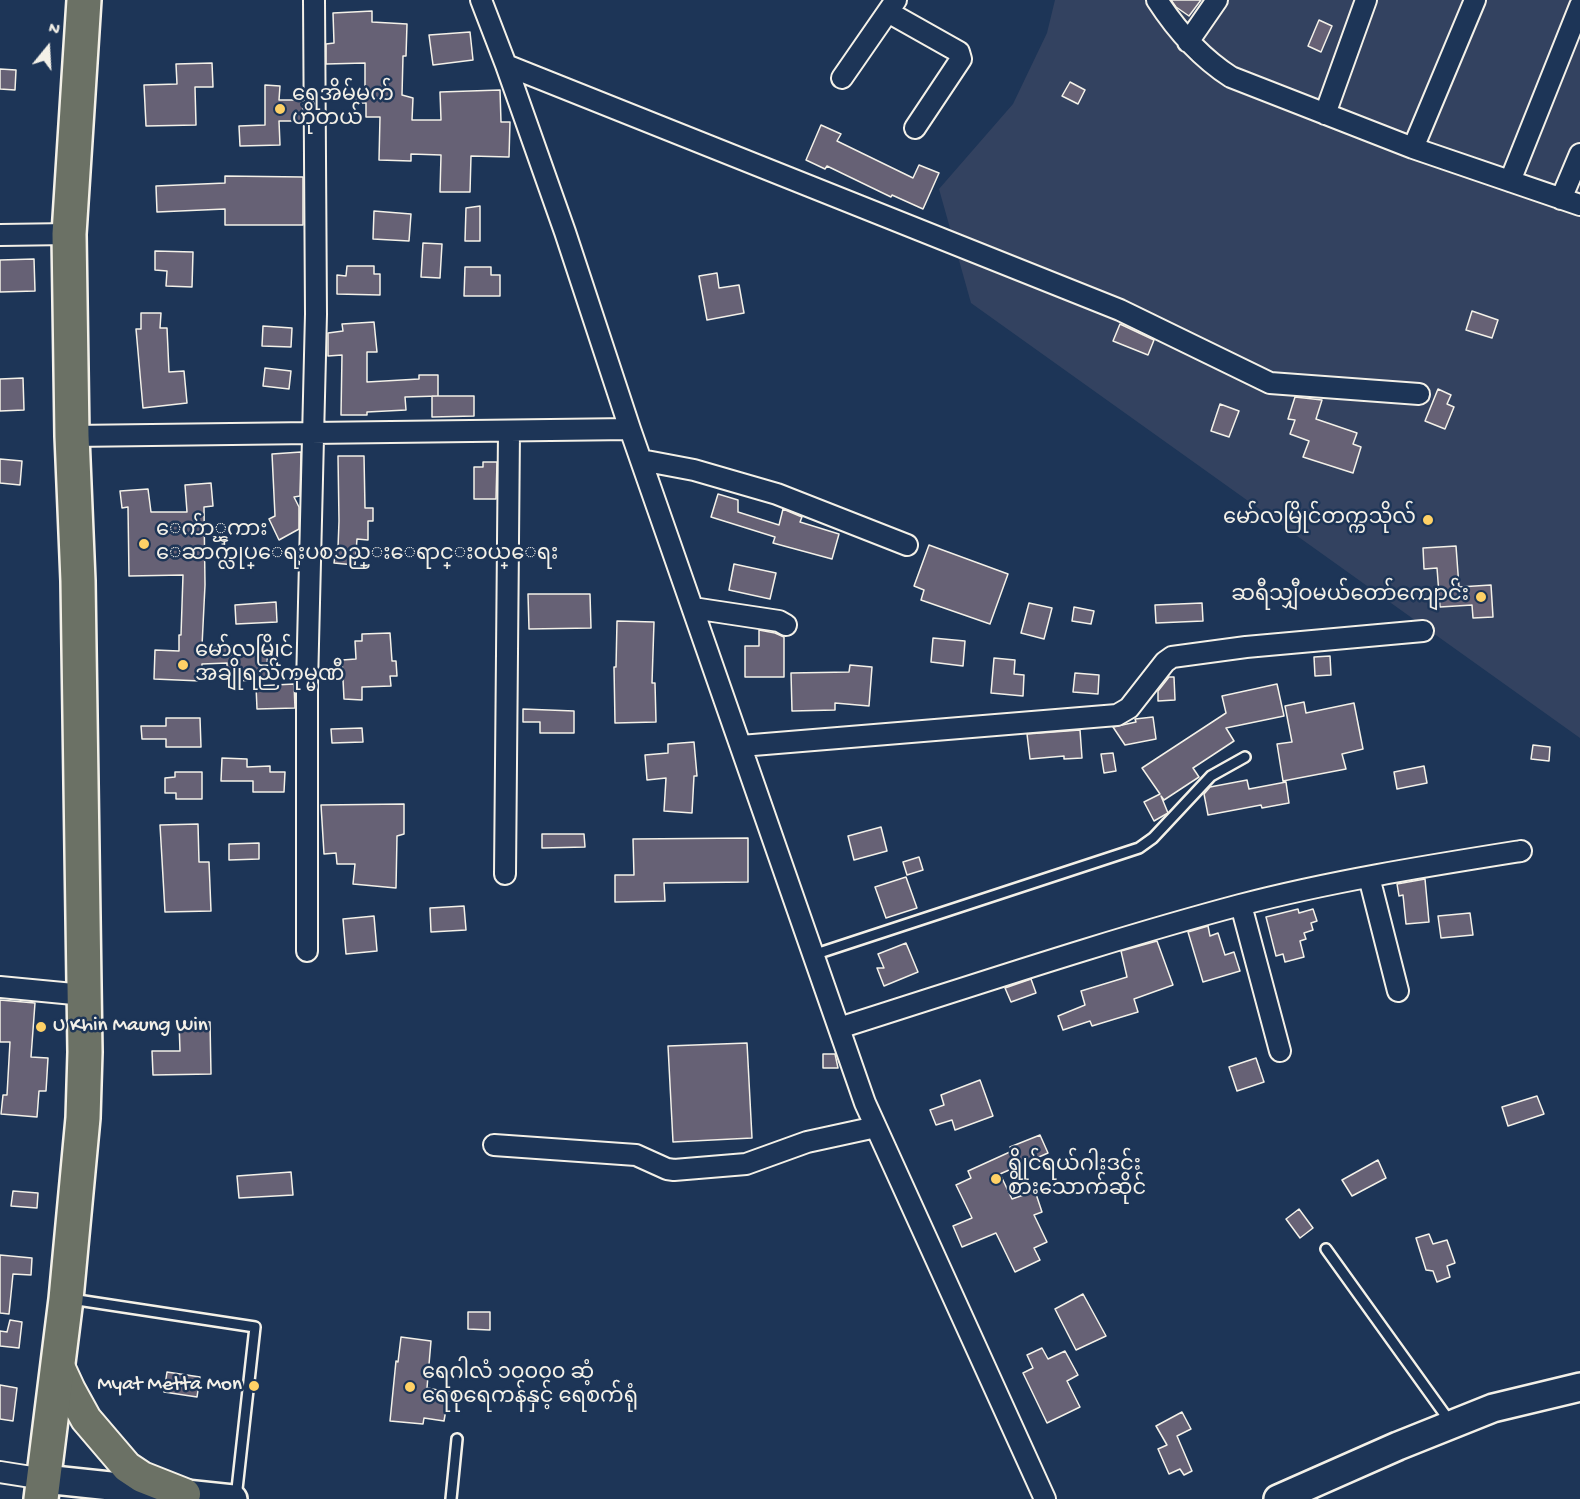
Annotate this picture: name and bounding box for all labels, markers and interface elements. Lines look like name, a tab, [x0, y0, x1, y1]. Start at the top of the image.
north arrow	[18, 18, 78, 78]
text: N	[46, 20, 62, 41]
place label: ရွှေအိမ်မက် ဟိုတယ်	[292, 84, 394, 134]
marker: ရွှေအိမ်မက် ဟိုတယ်	[273, 102, 287, 116]
place label: မော်လမြိုင်တက္ကသိုလ်	[1223, 507, 1416, 533]
marker: မော်လမြိုင်တက္ကသိုလ်	[1421, 513, 1435, 527]
place label: ေက်ာ္ၾကား ေဆာက္လုပ္ေရးပစၥည္းေရာင္းဝယ္ေရး	[156, 519, 558, 569]
marker: ေက်ာ္ၾကား ေဆာက္လုပ္ေရးပစၥည္းေရာင္းဝယ္ေရး	[137, 537, 151, 551]
place label: ဆရီသျှီဝမယ်တော်ကျောင်း	[1231, 584, 1469, 610]
marker: ဆရီသျှီဝမယ်တော်ကျောင်း	[1474, 590, 1488, 604]
place label: မော်လမြိုင် အချိုရည်ကုမ္မဏီ	[195, 640, 344, 690]
marker: မော်လမြိုင် အချိုရည်ကုမ္မဏီ	[176, 658, 190, 672]
place label: U Khin Maung Win	[53, 1014, 208, 1040]
marker: U Khin Maung Win	[34, 1020, 48, 1034]
place label: ရွိုင်ရယ်ဂါးဒင်း စားသောက်ဆိုင်	[1008, 1154, 1146, 1204]
marker: ရွိုင်ရယ်ဂါးဒင်း စားသောက်ဆိုင်	[989, 1172, 1003, 1186]
place label: ရေဂါလံ ၁၀၀၀၀ ဆံ့ ရေစုရေကန်နှင့် ရေစက်ရုံ	[422, 1362, 638, 1412]
place label: Myat Metta Mon	[97, 1373, 242, 1399]
marker: Myat Metta Mon	[247, 1379, 261, 1393]
marker: ရေဂါလံ ၁၀၀၀၀ ဆံ့ ရေစုရေကန်နှင့် ရေစက်ရုံ	[403, 1380, 417, 1394]

